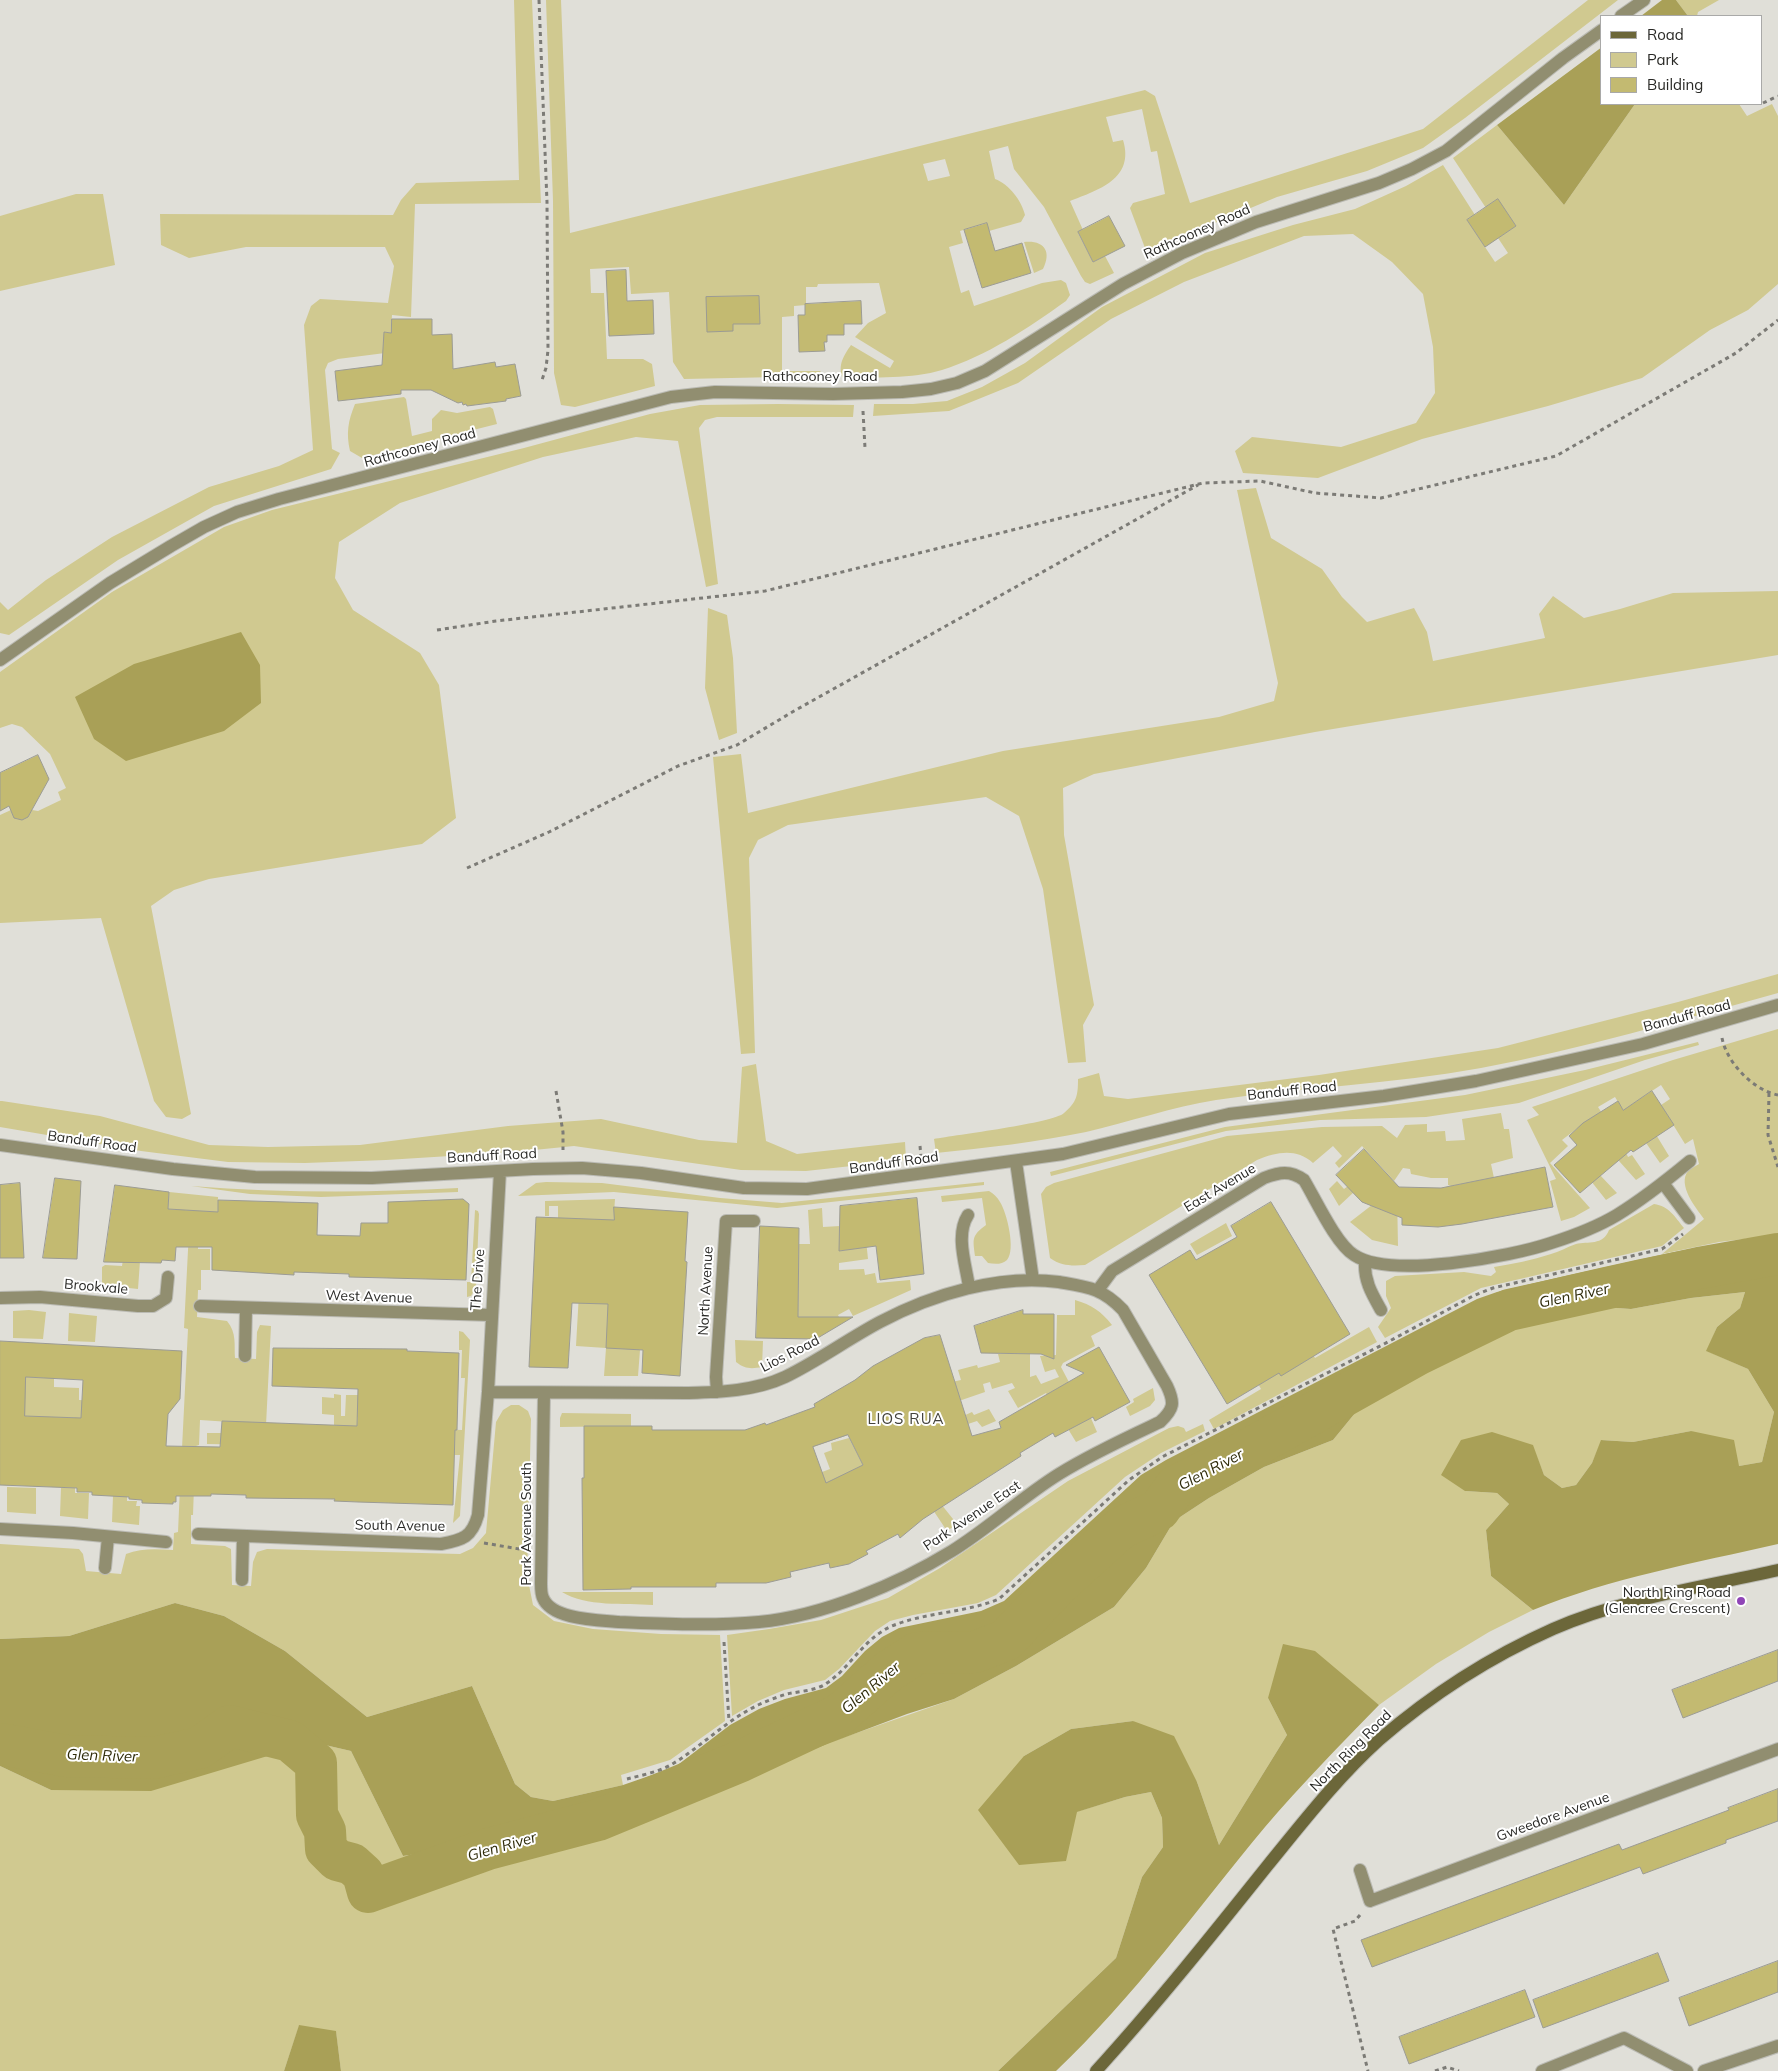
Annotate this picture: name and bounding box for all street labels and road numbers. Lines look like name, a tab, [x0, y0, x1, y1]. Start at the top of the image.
street label: Rathcooney Road	[1141, 201, 1253, 263]
street label: Rathcooney Road	[762, 369, 878, 385]
street label: Rathcooney Road	[362, 425, 478, 471]
street label: Banduff Road	[1641, 996, 1733, 1036]
street label: Banduff Road	[1246, 1078, 1338, 1104]
street label: Banduff Road	[46, 1127, 138, 1157]
street label: Banduff Road	[447, 1145, 537, 1167]
street label: Banduff Road	[848, 1148, 940, 1178]
street label: East Avenue	[1181, 1160, 1259, 1216]
street label: North Avenue	[695, 1246, 717, 1336]
street label: The Drive	[467, 1249, 489, 1311]
street label: Brookvale	[63, 1276, 129, 1298]
street label: West Avenue	[325, 1287, 413, 1307]
street label: Lios Road	[758, 1332, 822, 1376]
street label: Park Avenue South	[519, 1462, 535, 1586]
street label: Park Avenue East	[920, 1477, 1024, 1555]
street label: South Avenue	[355, 1517, 445, 1535]
street label: North Ring Road	[1307, 1707, 1395, 1795]
street label: Gweedore Avenue	[1494, 1789, 1612, 1845]

